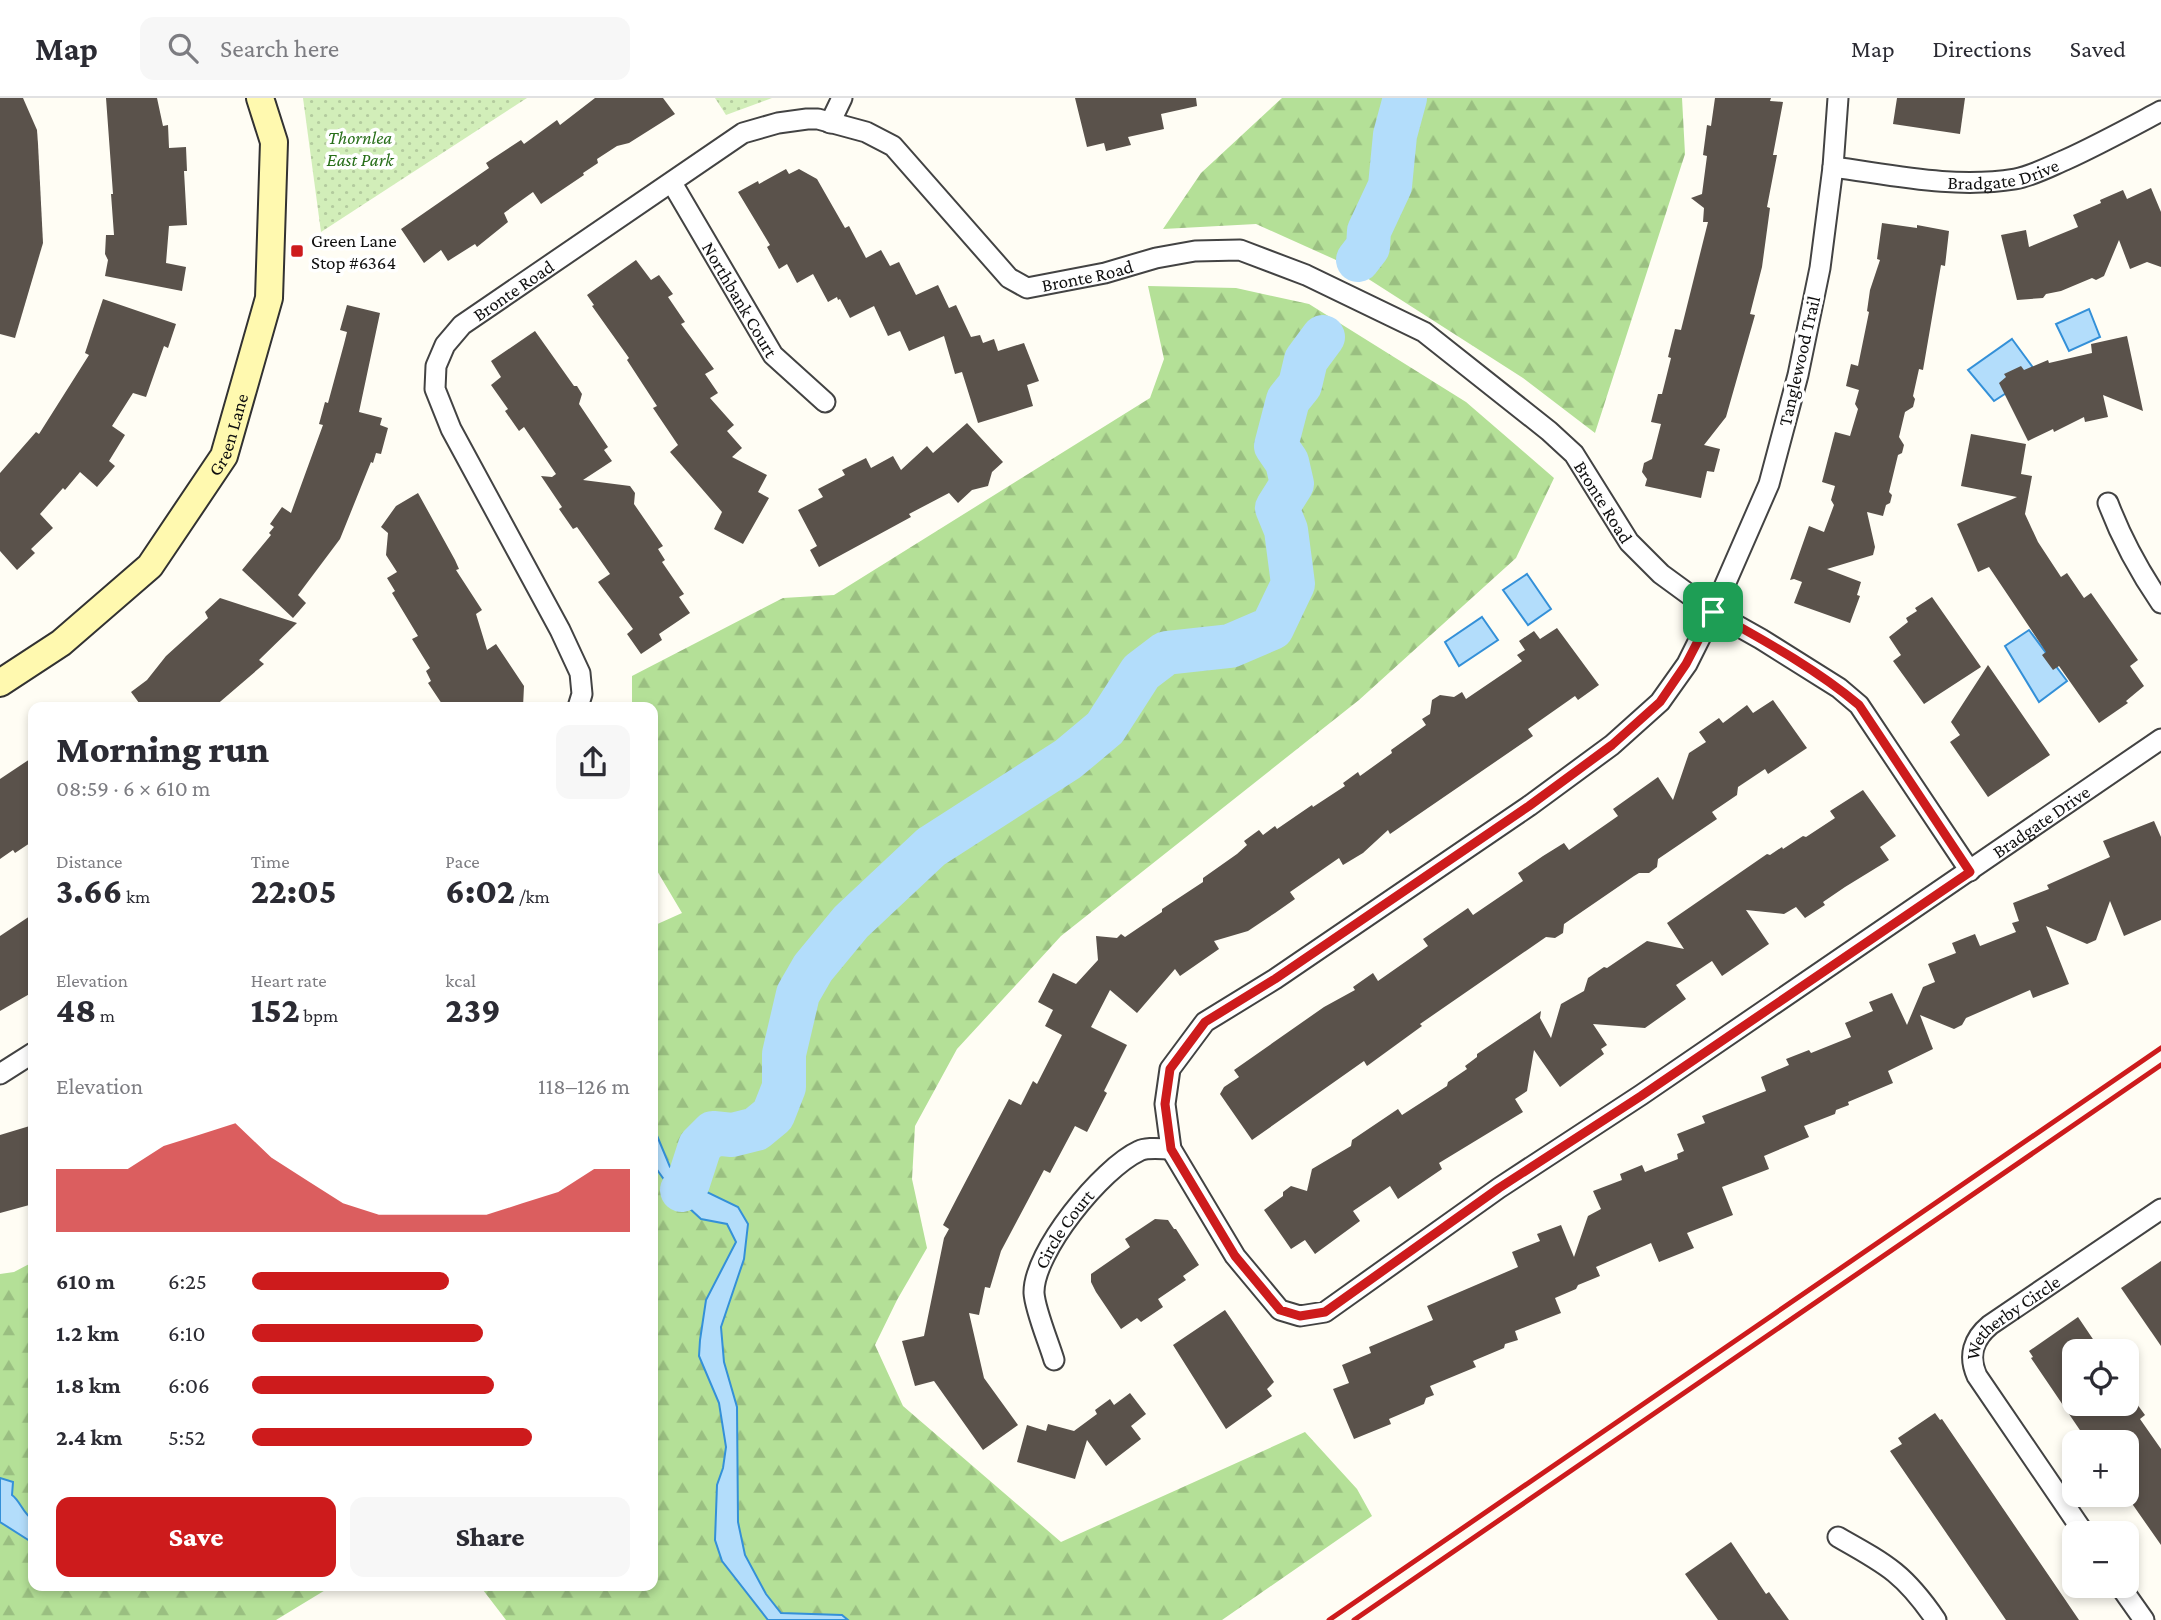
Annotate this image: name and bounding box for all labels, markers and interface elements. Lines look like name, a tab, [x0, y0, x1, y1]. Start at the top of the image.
search box	[140, 17, 630, 80]
icon: search	[164, 29, 202, 67]
text: Map	[35, 30, 98, 67]
text: Search here	[220, 34, 339, 63]
text: Map	[1851, 35, 1895, 62]
text: Directions	[1933, 35, 2032, 62]
text: Saved	[2070, 35, 2126, 62]
park label: Thornlea East Park	[326, 127, 394, 170]
street label: Bradgate Drive	[1947, 154, 2062, 193]
place label: Green Lane Stop #6364	[311, 230, 397, 273]
street label: Northbank Court	[698, 238, 783, 361]
marker: Green Lane Stop #6364	[289, 243, 305, 259]
street label: Bronte Road	[469, 255, 558, 325]
street label: Bronte Road	[1040, 255, 1135, 295]
street label: Tanglewood Trail	[1774, 294, 1824, 428]
street label: Green Lane	[204, 391, 252, 479]
street label: Bronte Road	[1570, 457, 1637, 547]
pin	[1683, 582, 1743, 642]
icon: arrive	[1694, 593, 1732, 631]
button: share	[556, 725, 630, 799]
text: Morning run	[56, 728, 269, 770]
text: 08:59 · 6 × 610 m	[56, 775, 211, 801]
street label: Bradgate Drive	[1988, 781, 2093, 862]
text: Distance	[56, 851, 122, 872]
text: Time	[251, 851, 290, 872]
text: Pace	[445, 851, 480, 872]
text: 3.66	[56, 872, 122, 911]
text: 22:05	[251, 872, 336, 911]
text: 6:02	[445, 872, 515, 911]
text: km	[122, 886, 150, 907]
text: /km	[515, 886, 550, 907]
text: Elevation	[56, 970, 128, 991]
text: Heart rate	[251, 970, 327, 991]
text: kcal	[445, 970, 476, 991]
text: 48	[56, 991, 96, 1030]
text: 152	[251, 991, 300, 1030]
text: 239	[445, 991, 501, 1030]
text: m	[96, 1005, 115, 1026]
text: bpm	[300, 1005, 338, 1026]
text: Elevation	[56, 1073, 143, 1099]
text: 118–126 m	[538, 1073, 630, 1099]
street label: Circle Court	[1030, 1184, 1098, 1272]
text: 610 m	[56, 1268, 115, 1294]
text: 6:25	[168, 1268, 207, 1294]
street label: Wetherby Circle	[1961, 1270, 2064, 1361]
text: 1.2 km	[56, 1320, 119, 1346]
text: 6:10	[168, 1320, 206, 1346]
map controls	[2062, 1339, 2139, 1598]
button: locate	[2062, 1339, 2139, 1416]
text: 1.8 km	[56, 1372, 121, 1398]
text: 6:06	[168, 1372, 210, 1398]
text: 2.4 km	[56, 1424, 123, 1450]
text: 5:52	[168, 1424, 205, 1450]
button: +	[2062, 1430, 2139, 1507]
button: Save	[56, 1497, 336, 1577]
button: Share	[350, 1497, 630, 1577]
button: −	[2062, 1521, 2139, 1598]

